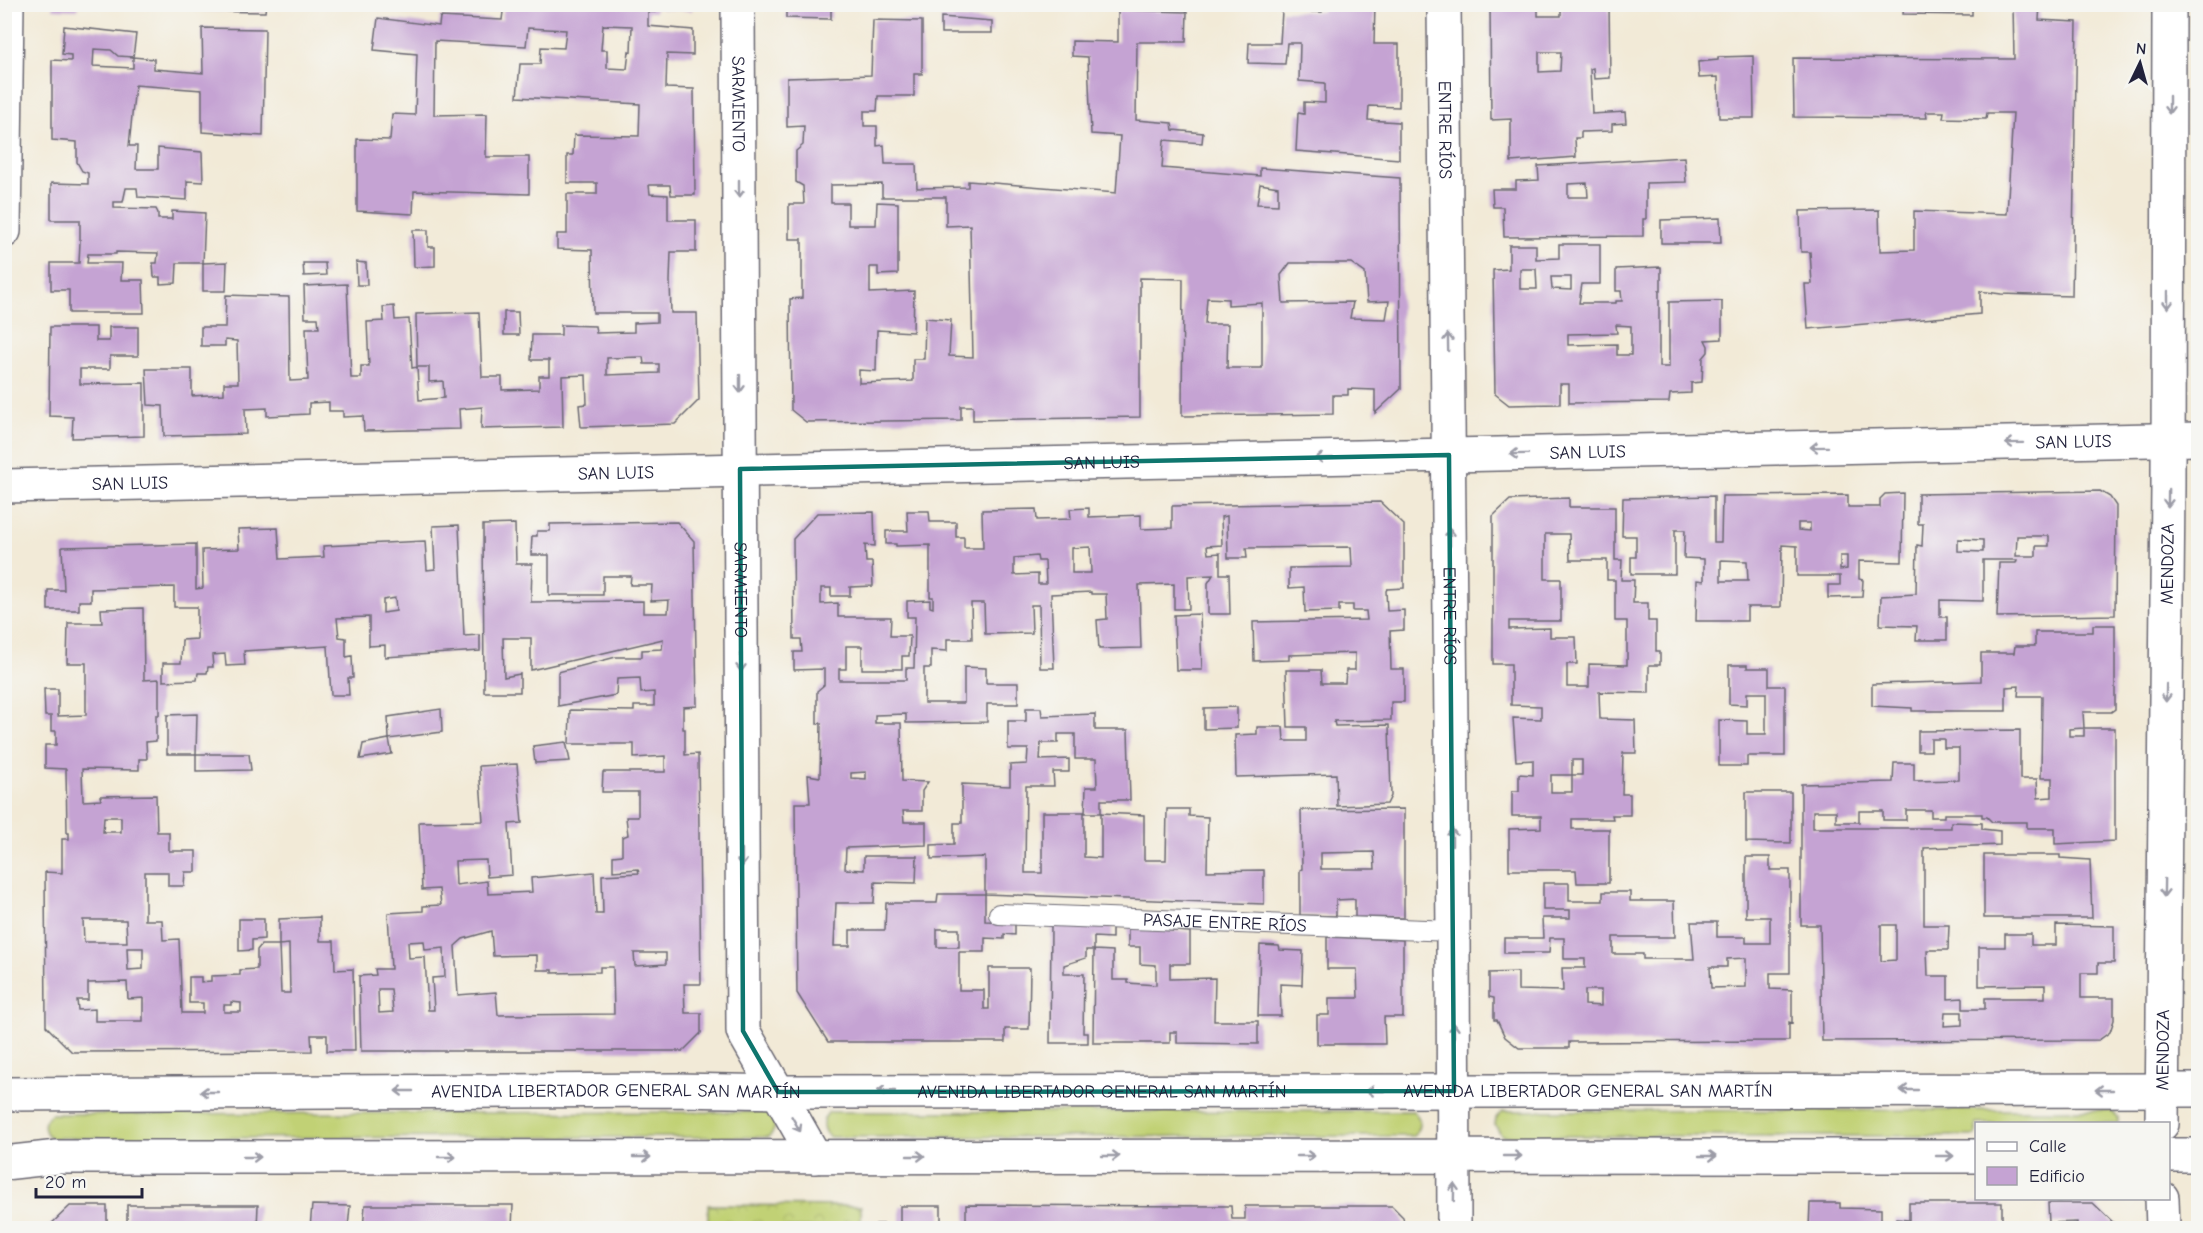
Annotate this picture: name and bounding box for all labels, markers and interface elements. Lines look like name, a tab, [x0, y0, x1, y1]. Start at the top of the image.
north arrow	[2110, 33, 2170, 93]
text: N	[2135, 40, 2147, 58]
street label: SARMIENTO	[727, 56, 749, 152]
street label: ENTRE RÍOS	[1434, 81, 1456, 179]
one-way arrow	[2163, 94, 2175, 114]
one-way arrow	[733, 178, 745, 198]
one-way arrow	[2162, 289, 2174, 309]
one-way arrow	[1442, 333, 1454, 353]
one-way arrow	[734, 373, 746, 393]
street label: SAN LUIS	[2035, 431, 2112, 453]
one-way arrow	[2005, 437, 2025, 449]
street label: SAN LUIS	[1549, 441, 1626, 464]
one-way arrow	[1810, 441, 1830, 453]
one-way arrow	[1510, 448, 1530, 460]
street label: SAN LUIS	[1063, 452, 1140, 474]
one-way arrow	[1315, 452, 1335, 464]
street label: SAN LUIS	[578, 462, 654, 485]
street label: SAN LUIS	[92, 472, 168, 495]
one-way arrow	[2162, 487, 2174, 507]
street label: MENDOZA	[2157, 523, 2179, 605]
one-way arrow	[1444, 528, 1456, 548]
street label: SARMIENTO	[730, 542, 751, 638]
street label: ENTRE RÍOS	[1438, 567, 1461, 665]
one-way arrow	[735, 652, 747, 672]
one-way arrow	[2160, 682, 2172, 702]
one-way arrow	[1446, 828, 1458, 848]
one-way arrow	[736, 847, 748, 867]
one-way arrow	[2158, 877, 2170, 897]
street label: PASAJE ENTRE RÍOS	[1143, 909, 1307, 937]
street label: MENDOZA	[2152, 1009, 2174, 1091]
one-way arrow	[1448, 1023, 1460, 1043]
street label: AVENIDA LIBERTADOR GENERAL SAN MARTÍN	[431, 1080, 801, 1103]
street label: AVENIDA LIBERTADOR GENERAL SAN MARTÍN	[917, 1080, 1287, 1103]
street label: AVENIDA LIBERTADOR GENERAL SAN MARTÍN	[1403, 1080, 1773, 1102]
one-way arrow	[1900, 1084, 1920, 1096]
one-way arrow	[2095, 1084, 2115, 1096]
one-way arrow	[395, 1085, 415, 1097]
one-way arrow	[876, 1085, 896, 1097]
one-way arrow	[1365, 1085, 1385, 1097]
one-way arrow	[200, 1086, 220, 1097]
one-way arrow	[791, 1115, 803, 1132]
legend	[1975, 1122, 2170, 1200]
text: Calle	[2029, 1136, 2066, 1157]
one-way arrow	[905, 1150, 925, 1162]
one-way arrow	[1100, 1150, 1120, 1162]
one-way arrow	[1295, 1150, 1315, 1162]
one-way arrow	[1502, 1150, 1522, 1162]
one-way arrow	[1697, 1150, 1717, 1162]
one-way arrow	[1934, 1150, 1954, 1162]
one-way arrow	[241, 1151, 261, 1163]
one-way arrow	[436, 1151, 456, 1163]
one-way arrow	[631, 1151, 651, 1163]
scale bar	[36, 1161, 142, 1199]
text: Edificio	[2029, 1166, 2085, 1187]
text: 20 m	[45, 1172, 86, 1193]
one-way arrow	[1448, 1183, 1460, 1203]

